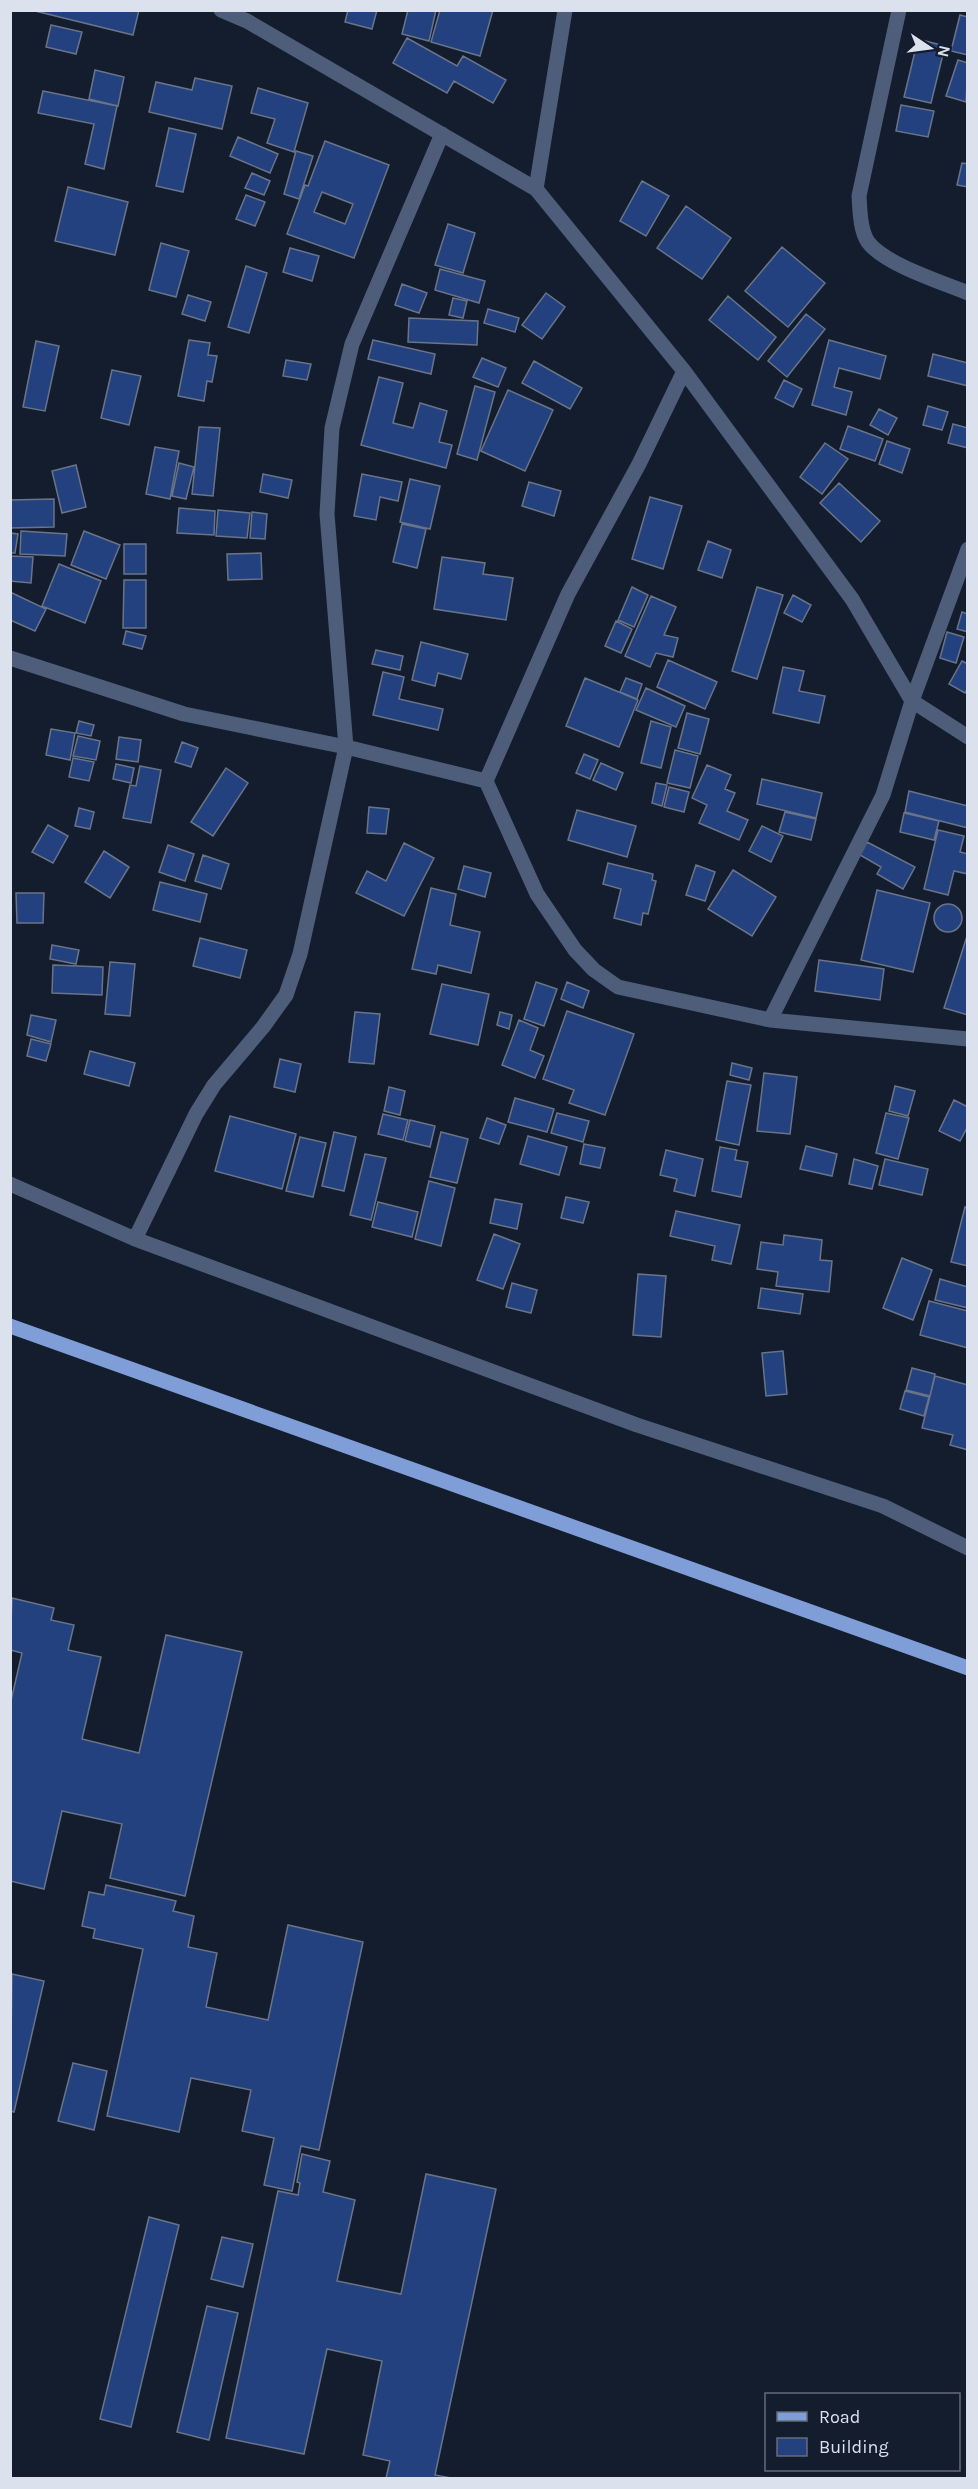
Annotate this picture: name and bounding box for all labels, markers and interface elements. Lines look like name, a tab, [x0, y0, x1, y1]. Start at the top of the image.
north arrow	[900, 18, 960, 78]
text: N	[934, 44, 955, 59]
legend	[765, 2393, 960, 2471]
text: Road	[819, 2406, 860, 2428]
text: Building	[819, 2436, 889, 2458]

